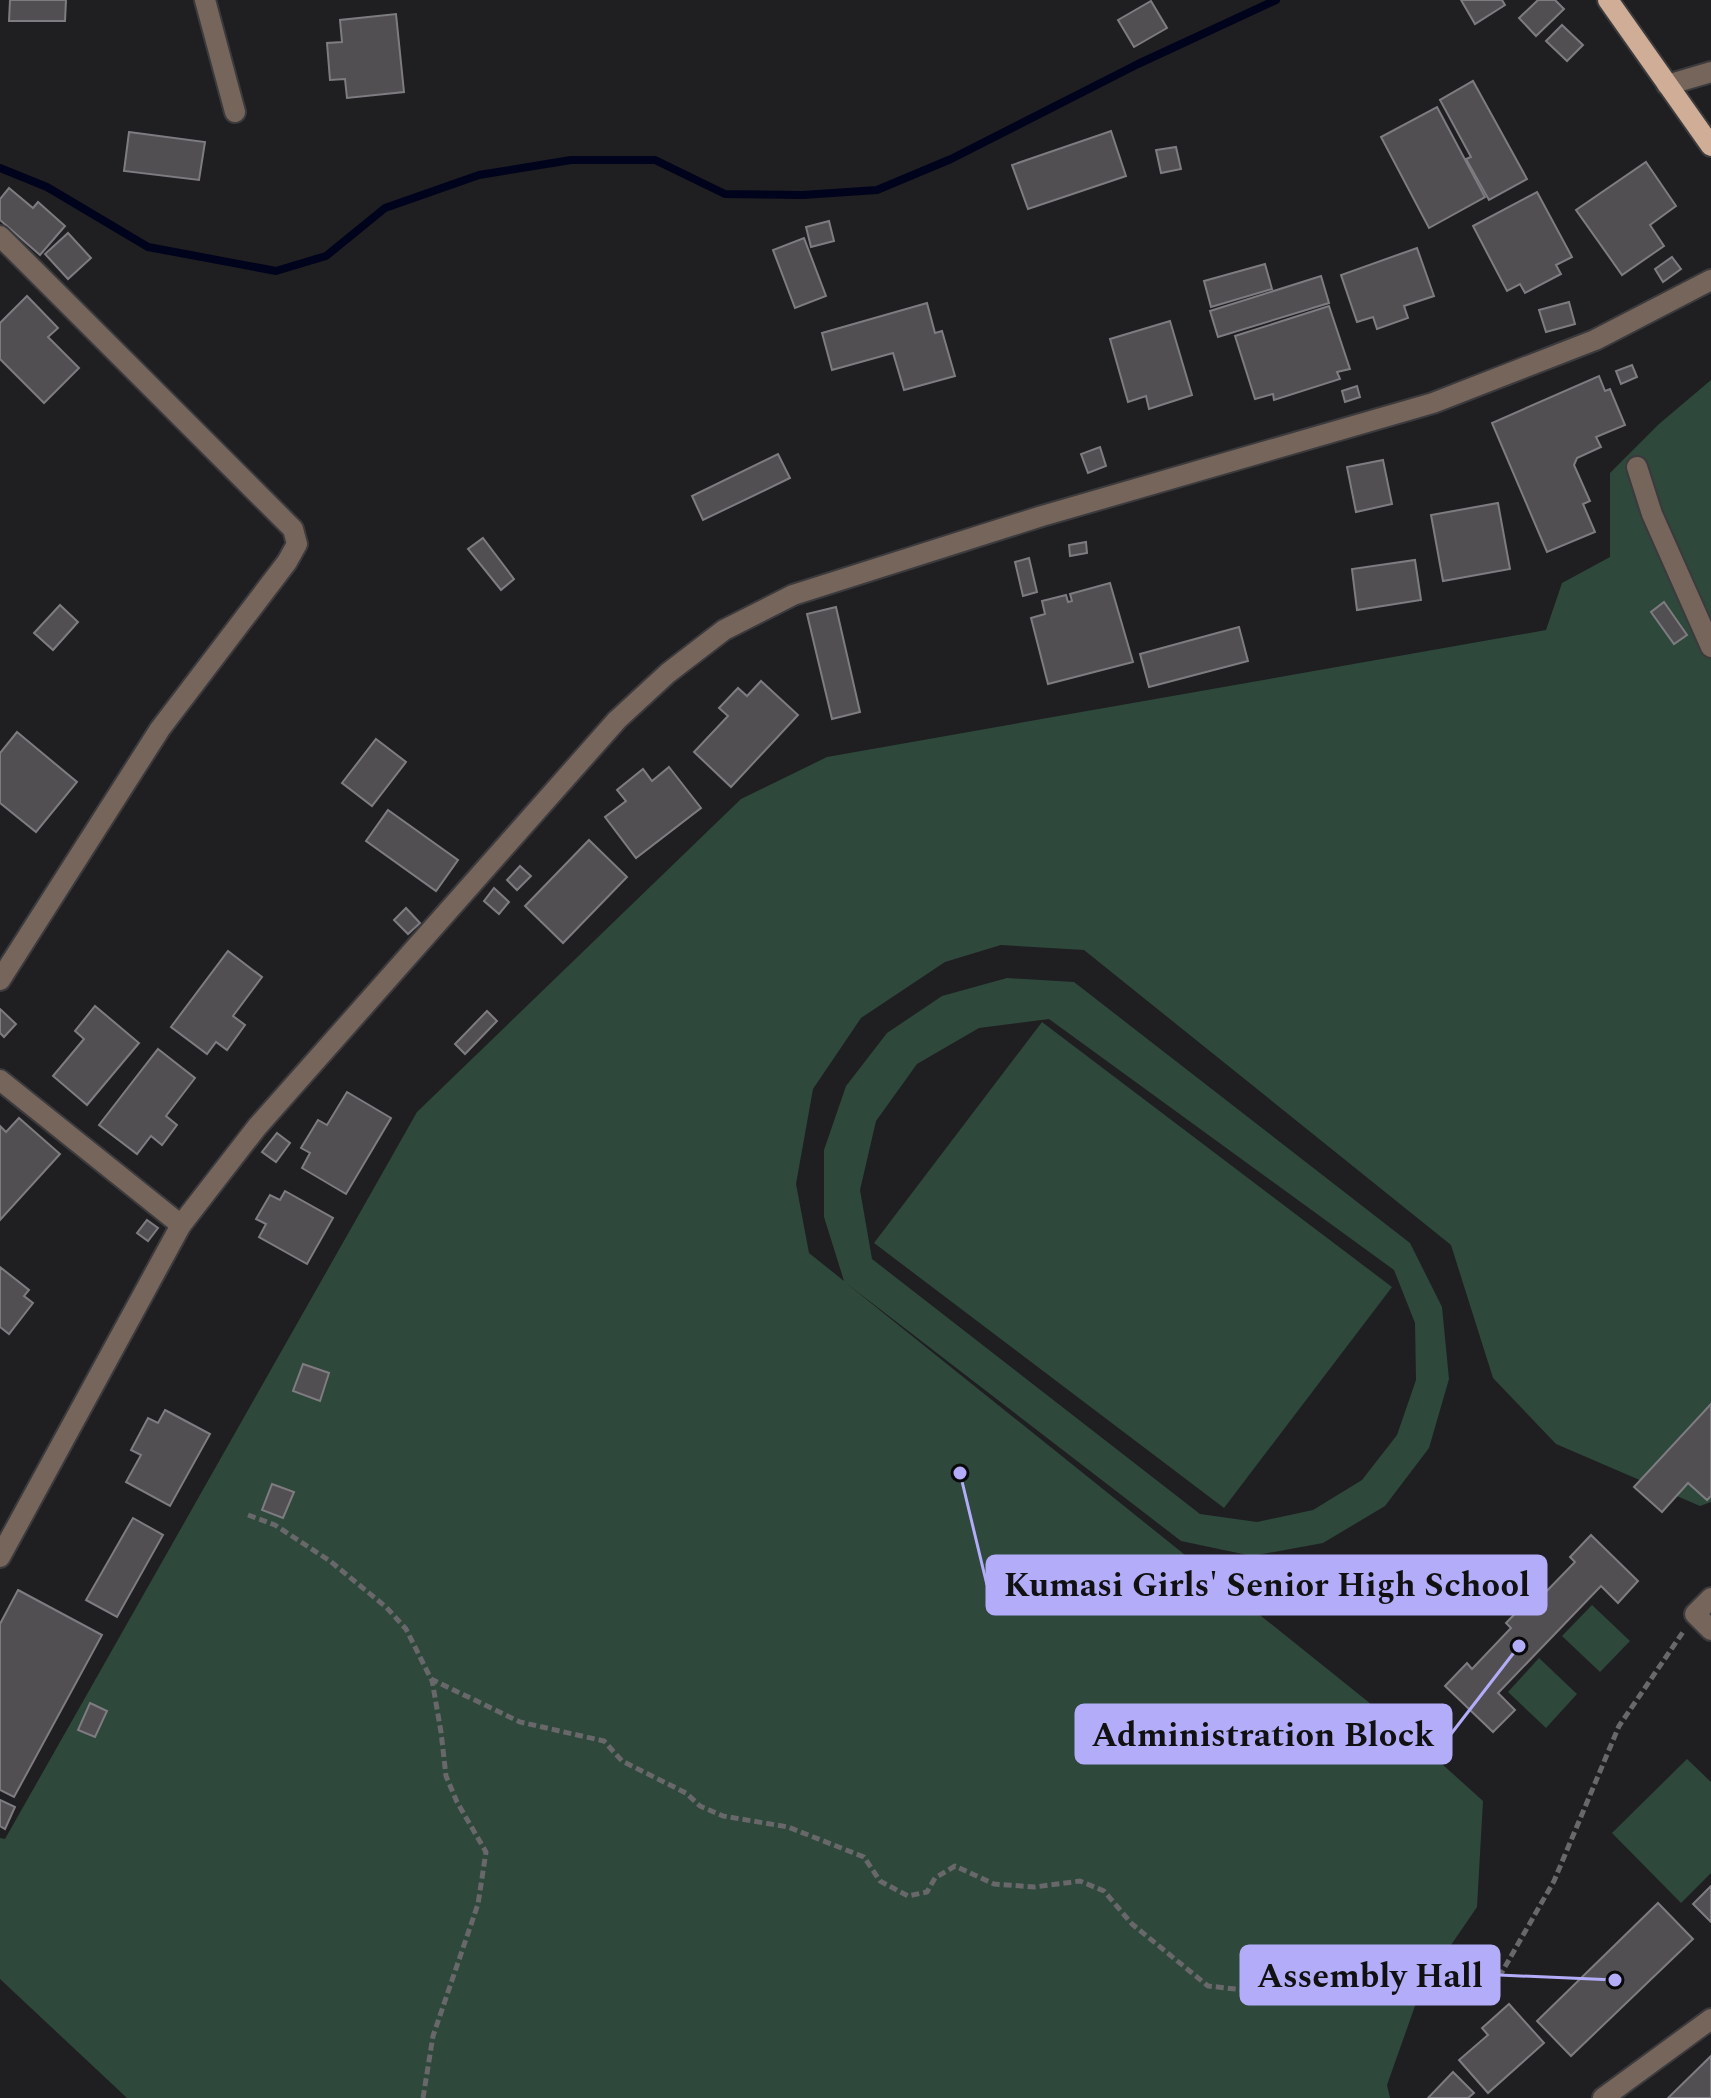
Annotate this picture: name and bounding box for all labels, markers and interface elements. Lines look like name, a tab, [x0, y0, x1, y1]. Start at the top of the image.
callout: Kumasi Girls' Senior High School	[987, 1556, 1546, 1614]
text: Kumasi Girls' Senior High School	[1004, 1560, 1530, 1612]
callout: Administration Block	[1076, 1705, 1451, 1763]
text: Administration Block	[1091, 1710, 1435, 1762]
callout: Assembly Hall	[1241, 1946, 1499, 2004]
text: Assembly Hall	[1257, 1951, 1483, 2003]

